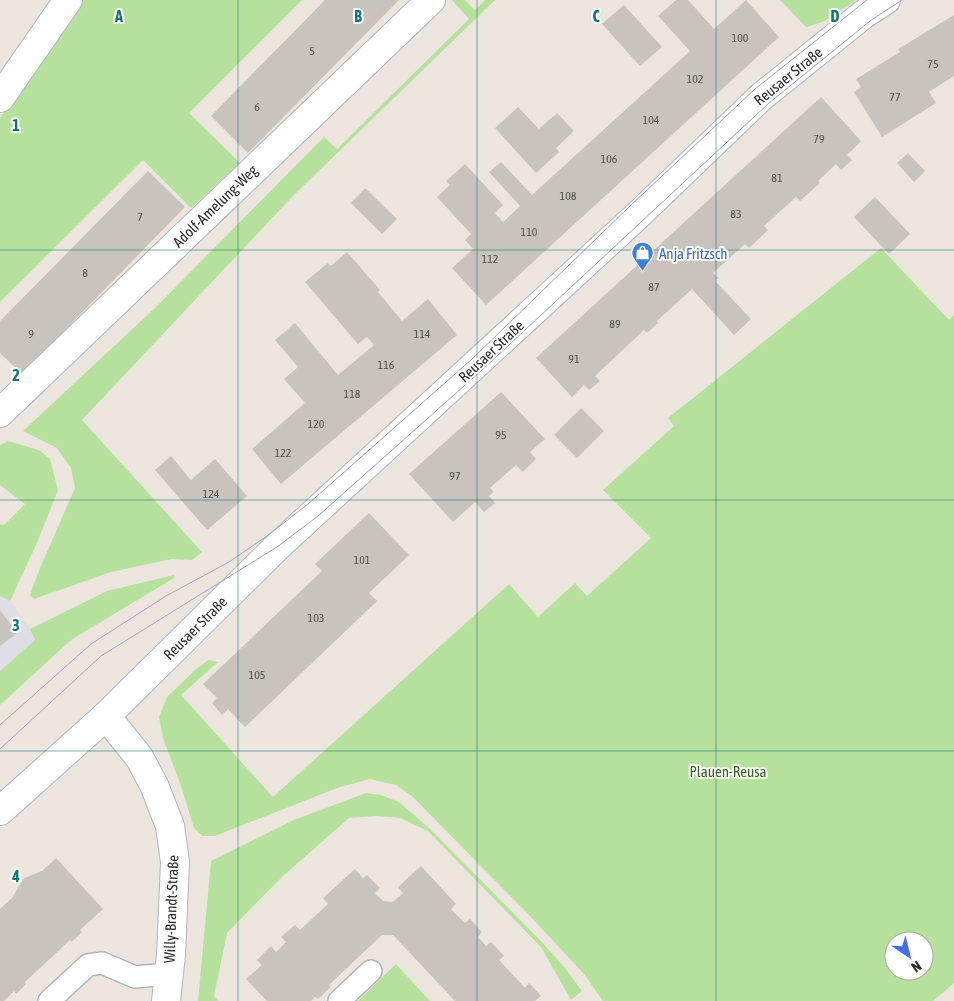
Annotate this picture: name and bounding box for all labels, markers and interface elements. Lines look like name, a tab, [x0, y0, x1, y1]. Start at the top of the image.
text: A	[114, 7, 123, 25]
text: B	[354, 7, 362, 25]
text: C	[592, 7, 600, 25]
text: D	[831, 7, 840, 25]
house number: 100	[732, 31, 749, 45]
street label: Reusaer Straße	[751, 43, 826, 109]
house number: 5	[309, 44, 315, 58]
house number: 75	[927, 57, 939, 71]
house number: 102	[687, 72, 703, 86]
house number: 77	[889, 90, 901, 104]
house number: 6	[254, 100, 260, 114]
house number: 104	[643, 113, 660, 127]
text: 1	[12, 116, 20, 134]
house number: 79	[813, 132, 825, 146]
house number: 106	[601, 152, 618, 166]
street label: Adolf-Amelung-Weg	[169, 161, 261, 251]
house number: 81	[771, 171, 783, 185]
house number: 108	[560, 189, 577, 203]
house number: 83	[730, 207, 742, 221]
house number: 7	[137, 210, 143, 224]
house number: 110	[521, 225, 538, 239]
shop icon: Anja Fritzsch	[631, 241, 655, 272]
place label: Anja Fritzsch	[659, 245, 728, 262]
house number: 112	[482, 252, 498, 266]
house number: 8	[82, 266, 88, 280]
house number: 87	[648, 280, 660, 294]
street label: Reusaer Straße	[455, 316, 527, 385]
house number: 89	[609, 317, 621, 331]
house number: 9	[28, 327, 34, 341]
house number: 114	[414, 327, 431, 341]
house number: 91	[568, 352, 580, 366]
house number: 116	[378, 358, 395, 372]
text: 2	[12, 366, 20, 384]
house number: 118	[344, 387, 361, 401]
house number: 120	[308, 417, 325, 431]
house number: 95	[495, 428, 507, 442]
house number: 122	[275, 446, 291, 460]
house number: 97	[449, 469, 461, 483]
house number: 124	[203, 487, 220, 501]
house number: 101	[354, 553, 371, 567]
street label: Reusaer Straße	[160, 593, 230, 663]
house number: 103	[308, 611, 324, 625]
text: 3	[12, 616, 20, 634]
house number: 105	[249, 668, 265, 682]
park label: Plauen-Reusa	[689, 763, 767, 780]
street label: Willy-Brandt-Straße	[161, 854, 181, 963]
text: 4	[11, 867, 20, 885]
north arrow	[884, 931, 934, 981]
text: N	[908, 958, 924, 976]

